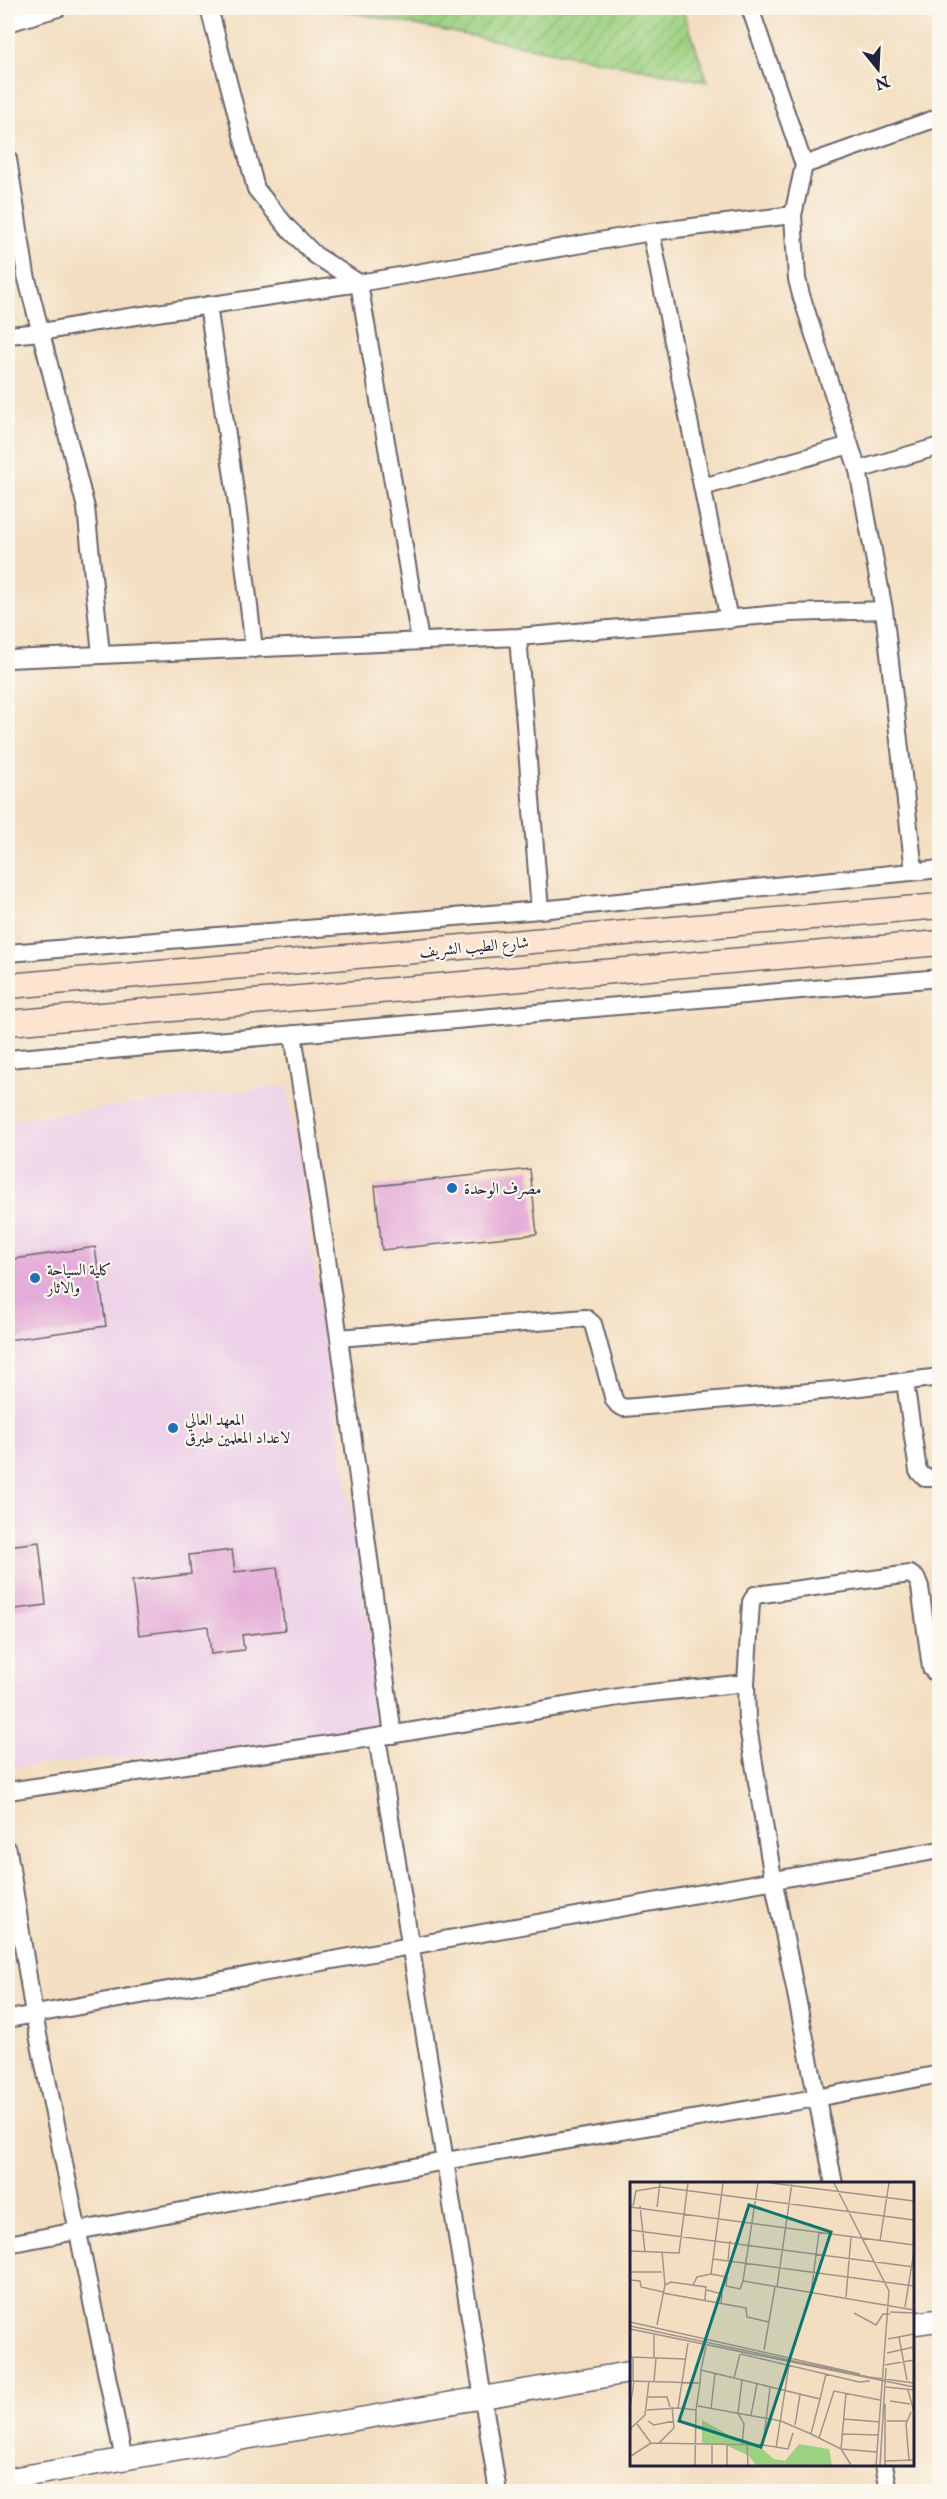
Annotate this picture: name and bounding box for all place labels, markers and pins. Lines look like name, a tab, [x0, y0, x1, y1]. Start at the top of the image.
place label: مصرف الوحدة	[464, 1180, 541, 1200]
marker: مصرف الوحدة	[445, 1181, 459, 1195]
place label: كلية السياحة والاثار	[45, 1261, 112, 1299]
marker: كلية السياحة والاثار	[28, 1271, 42, 1285]
place label: المعهد العالي لاعداد المعلمين طبرق	[185, 1411, 290, 1449]
marker: المعهد العالي لاعداد المعلمين طبرق	[166, 1421, 180, 1435]

